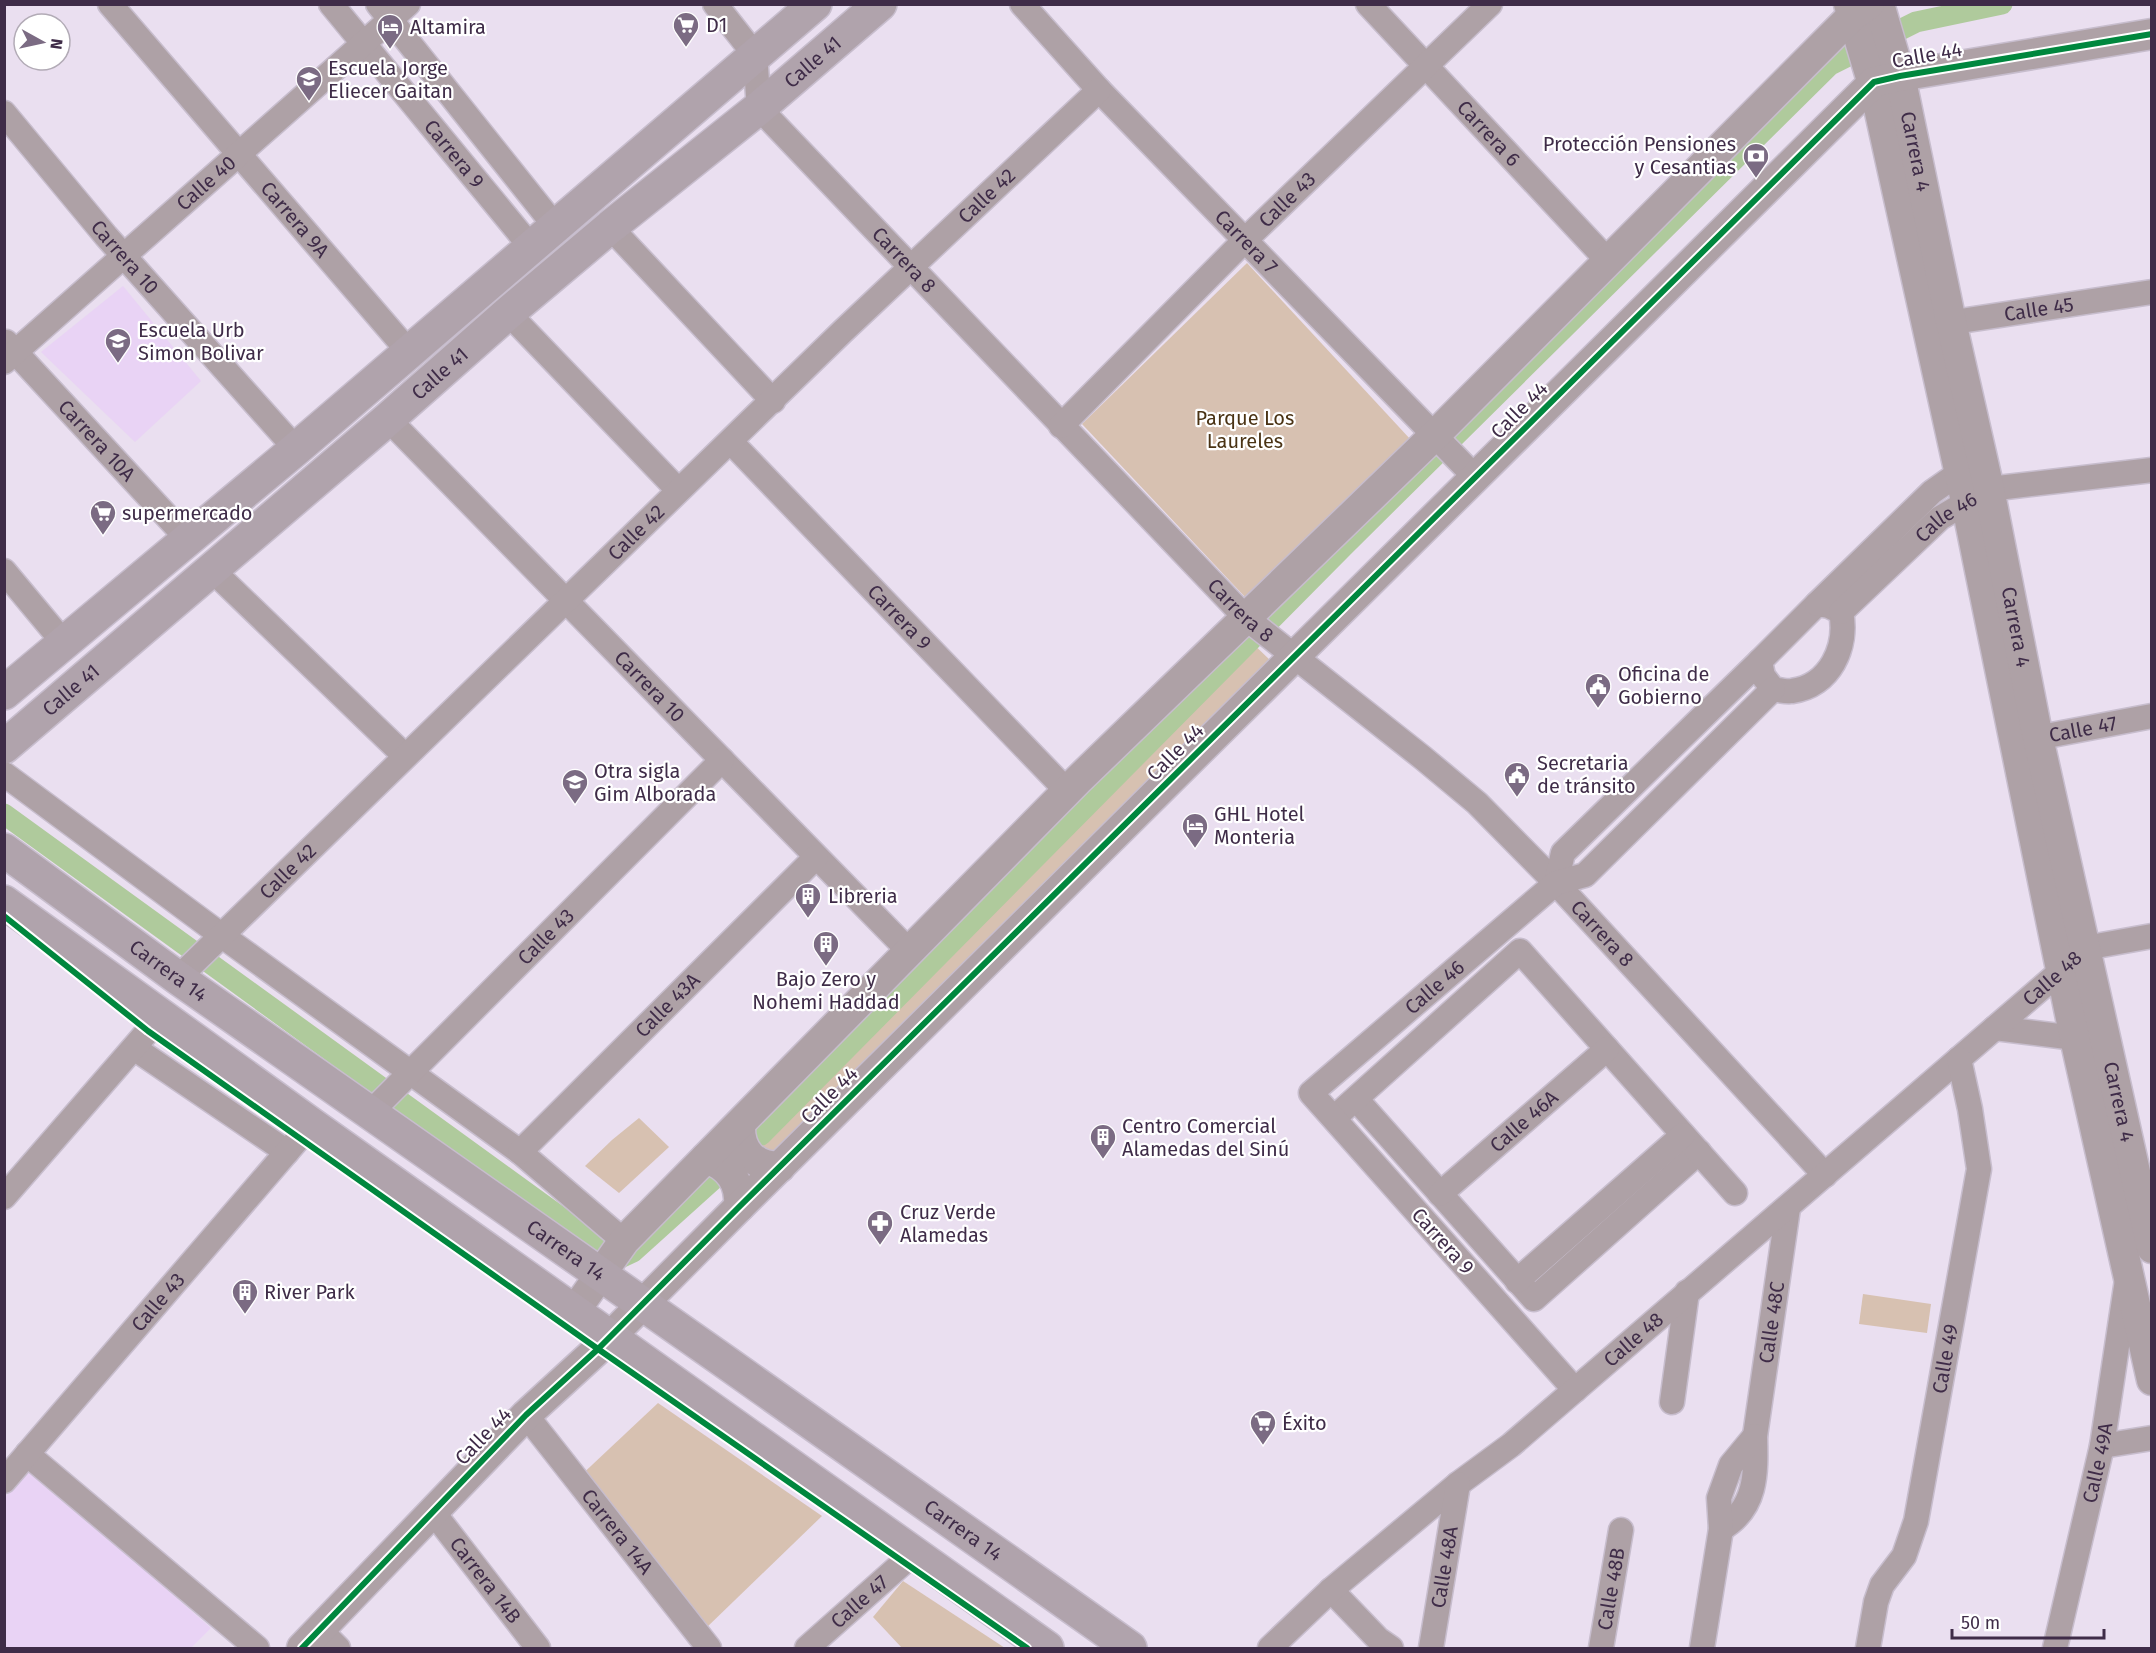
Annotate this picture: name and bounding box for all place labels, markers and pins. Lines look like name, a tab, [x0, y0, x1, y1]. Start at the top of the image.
supermarket icon: D1	[671, 10, 701, 48]
hotel icon: Altamira	[375, 12, 405, 50]
place label: D1	[706, 13, 727, 37]
place label: Altamira	[410, 15, 486, 39]
place label: Escuela Jorge Eliecer Gaitan	[328, 56, 453, 103]
school or university icon: Escuela Jorge Eliecer Gaitan	[294, 64, 324, 102]
place label: Protección Pensiones y Cesantias	[1543, 132, 1736, 179]
bank icon: Protección Pensiones y Cesantias	[1741, 141, 1771, 179]
place label: Escuela Urb Simon Bolivar	[138, 318, 264, 365]
school or university icon: Escuela Urb Simon Bolivar	[103, 326, 133, 364]
supermarket icon: supermercado	[88, 498, 118, 536]
place label: supermercado	[122, 501, 253, 525]
place label: Oficina de Gobierno	[1618, 662, 1709, 709]
public building icon: Oficina de Gobierno	[1583, 671, 1613, 709]
place label: Secretaria de tránsito	[1537, 751, 1636, 798]
place label: Otra sigla Gim Alborada	[594, 759, 716, 806]
public building icon: Secretaria de tránsito	[1502, 760, 1532, 798]
school or university icon: Otra sigla Gim Alborada	[560, 767, 590, 805]
place label: GHL Hotel Monteria	[1214, 802, 1305, 849]
hotel icon: GHL Hotel Monteria	[1180, 811, 1210, 849]
building icon: Libreria	[793, 881, 823, 919]
place label: Libreria	[828, 884, 898, 908]
building icon: Bajo Zero y Nohemi Haddad	[811, 929, 841, 967]
place label: Bajo Zero y Nohemi Haddad	[752, 967, 900, 1014]
place label: Centro Comercial Alamedas del Sinú	[1122, 1114, 1289, 1161]
building icon: Centro Comercial Alamedas del Sinú	[1088, 1122, 1118, 1160]
place label: Cruz Verde Alamedas	[900, 1200, 996, 1247]
pharmacy icon: Cruz Verde Alamedas	[865, 1208, 895, 1246]
building icon: River Park	[230, 1277, 260, 1315]
place label: River Park	[264, 1280, 356, 1304]
supermarket icon: Éxito	[1248, 1408, 1278, 1446]
place label: Éxito	[1282, 1411, 1327, 1435]

